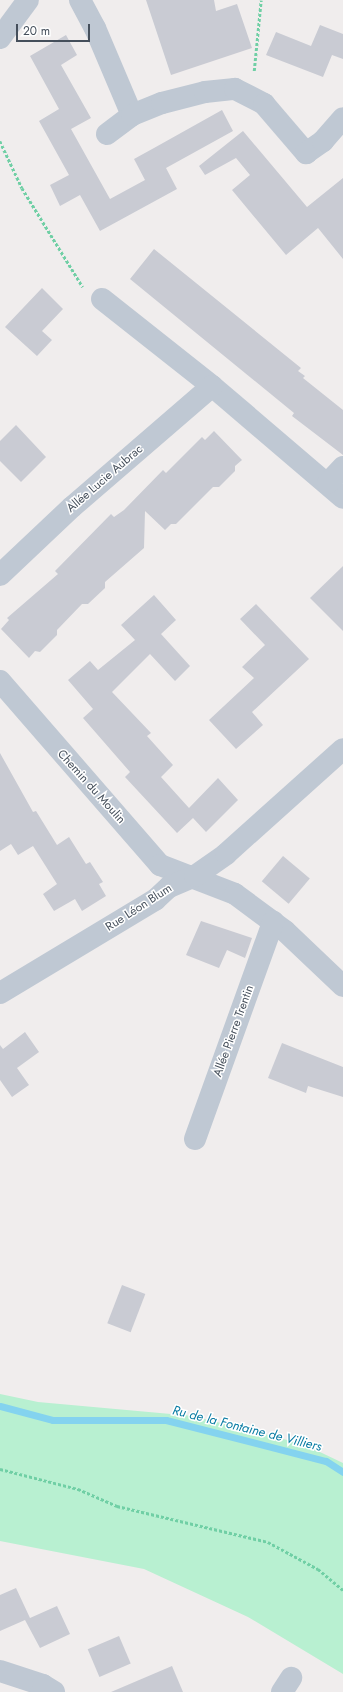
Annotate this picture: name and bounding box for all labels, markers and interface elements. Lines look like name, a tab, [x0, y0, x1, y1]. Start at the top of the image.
scale bar	[18, 16, 92, 42]
text: 20 m	[23, 22, 50, 40]
street label: Allée Lucie Aubrac	[64, 442, 146, 516]
street label: Chemin du Moulin	[54, 747, 128, 827]
street label: Rue Léon Blum	[103, 881, 175, 935]
street label: Allée Pierre Trentin	[211, 983, 257, 1079]
water label: Ru de la Fontaine de Villiers	[171, 1403, 323, 1455]

